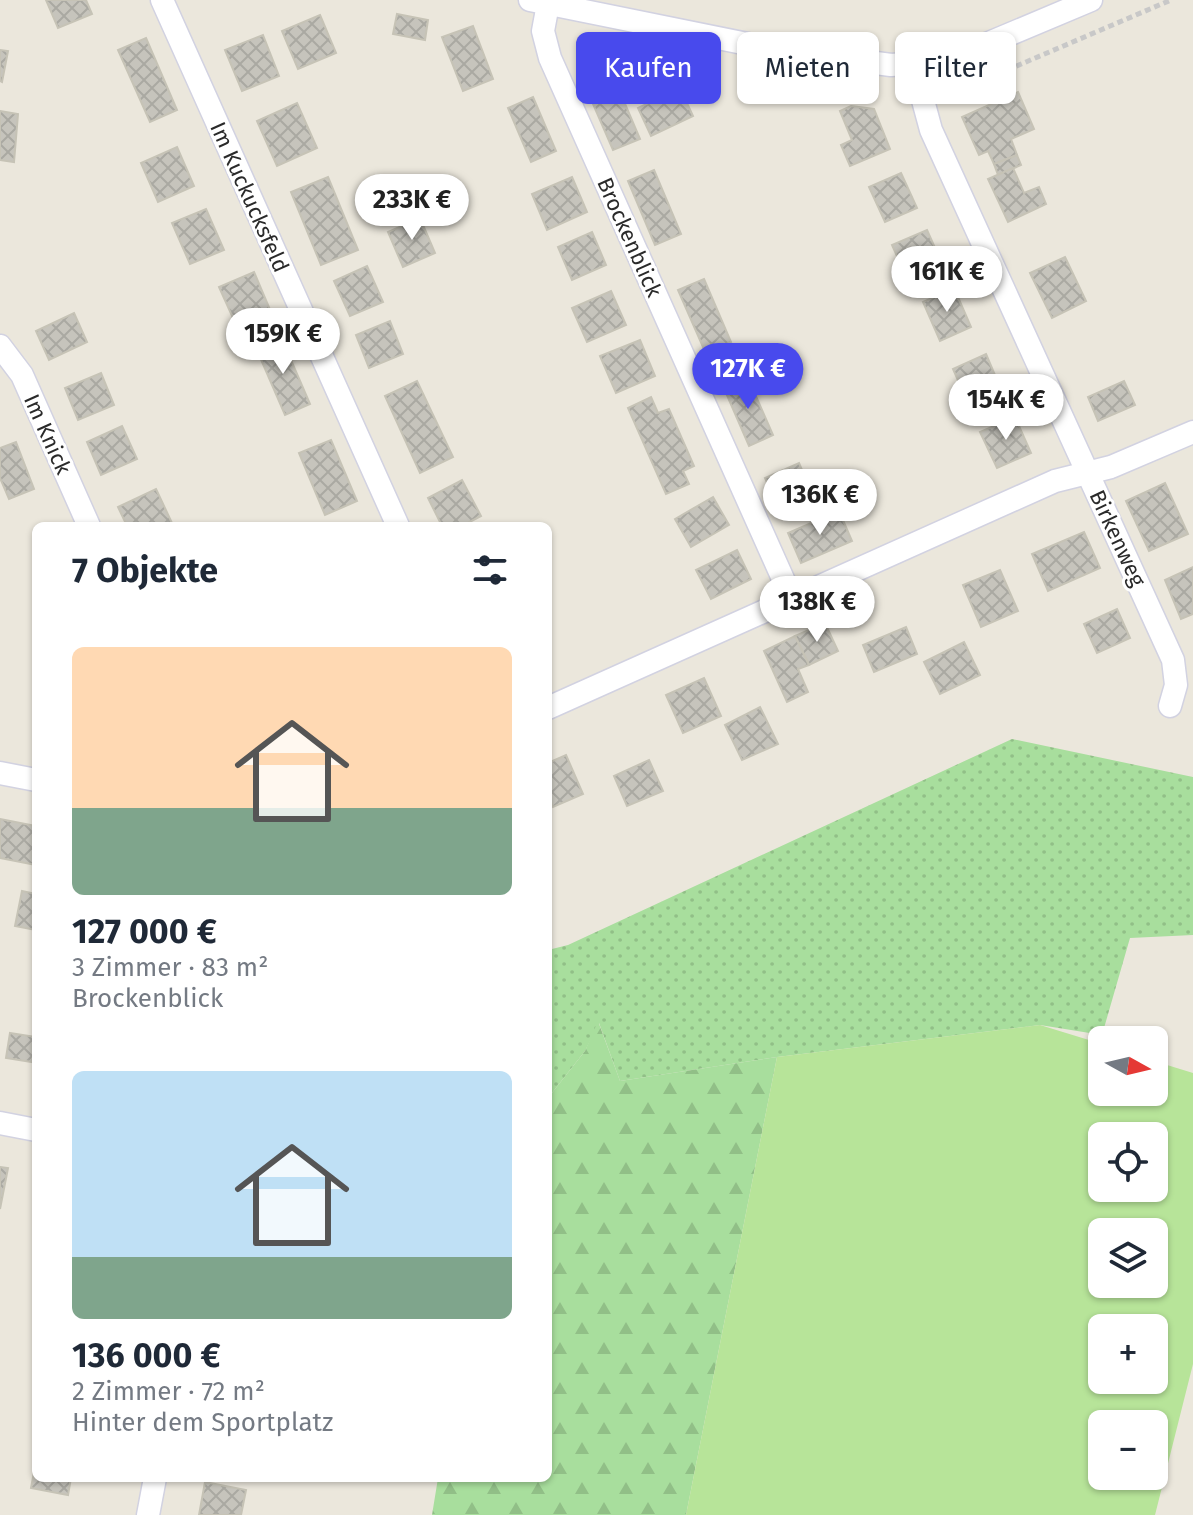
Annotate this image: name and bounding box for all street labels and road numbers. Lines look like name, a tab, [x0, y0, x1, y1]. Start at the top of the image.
street label: Im Kuckucksfeld	[204, 118, 295, 277]
street label: Brockenblick	[591, 173, 668, 302]
street label: Im Knick	[18, 390, 77, 479]
street label: Birkenweg	[1083, 486, 1152, 591]

